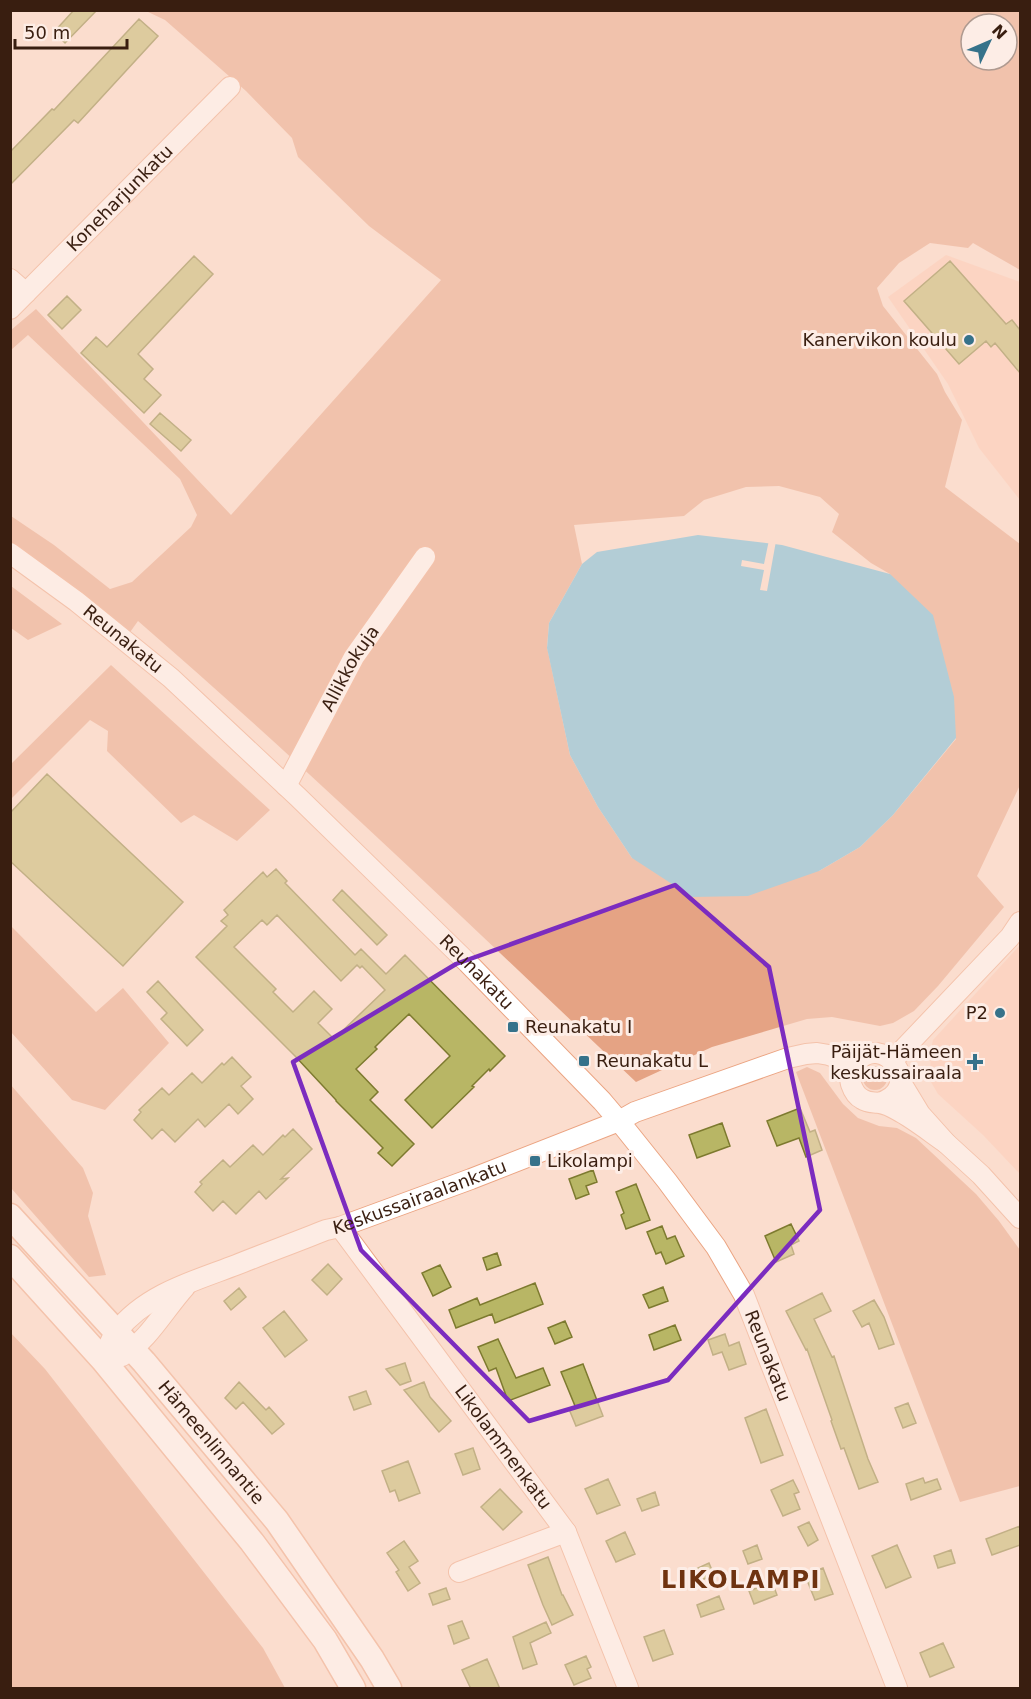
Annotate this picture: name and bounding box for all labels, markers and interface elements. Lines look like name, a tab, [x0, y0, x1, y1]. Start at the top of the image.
scale bar	[15, 12, 128, 50]
north arrow	[959, 12, 1019, 72]
text: N	[988, 21, 1011, 43]
text: 50 m	[24, 22, 70, 43]
street label: Koneharjunkatu	[62, 140, 177, 256]
place label: Kanervikon koulu	[802, 329, 957, 350]
marker: Kanervikon koulu	[962, 333, 976, 347]
street label: Reunakatu	[79, 600, 167, 677]
street label: Allikkokuja	[316, 621, 383, 715]
street label: Reunakatu	[435, 930, 518, 1013]
place label: P2	[966, 1002, 988, 1023]
marker: P2	[993, 1006, 1007, 1020]
place label: Reunakatu I	[525, 1016, 632, 1037]
marker: Reunakatu I	[506, 1020, 520, 1034]
place label: Päijät-Hämeen keskussairaala	[830, 1041, 962, 1083]
place label: Reunakatu L	[596, 1050, 708, 1071]
marker: Päijät-Hämeen keskussairaala	[966, 1053, 984, 1071]
marker: Reunakatu L	[577, 1054, 591, 1068]
place label: Likolampi	[547, 1150, 633, 1171]
marker: Likolampi	[528, 1154, 542, 1168]
street label: Keskussairaalankatu	[331, 1155, 509, 1238]
street label: Reunakatu	[741, 1307, 795, 1404]
street label: Hämeenlinnantie	[154, 1376, 269, 1508]
street label: Likolammenkatu	[451, 1381, 556, 1513]
district label: LIKOLAMPI	[661, 1566, 821, 1594]

